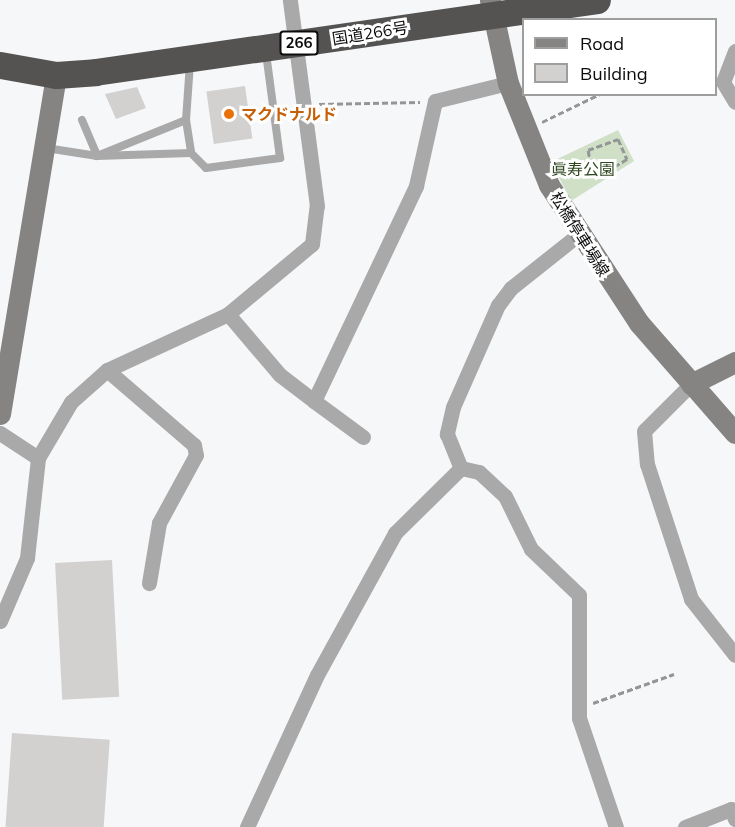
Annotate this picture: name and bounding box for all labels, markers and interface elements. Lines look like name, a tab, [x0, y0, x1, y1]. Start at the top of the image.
street label: 国道266号	[331, 18, 409, 48]
legend	[522, 18, 717, 96]
road number: 266	[280, 31, 318, 55]
text: Road	[580, 32, 624, 55]
text: Building	[580, 62, 648, 85]
place label: マクドナルド	[241, 104, 337, 124]
marker: マクドナルド	[222, 107, 236, 121]
park label: 眞寿公園	[551, 159, 615, 179]
street label: 松橋停車場線	[546, 188, 614, 280]

